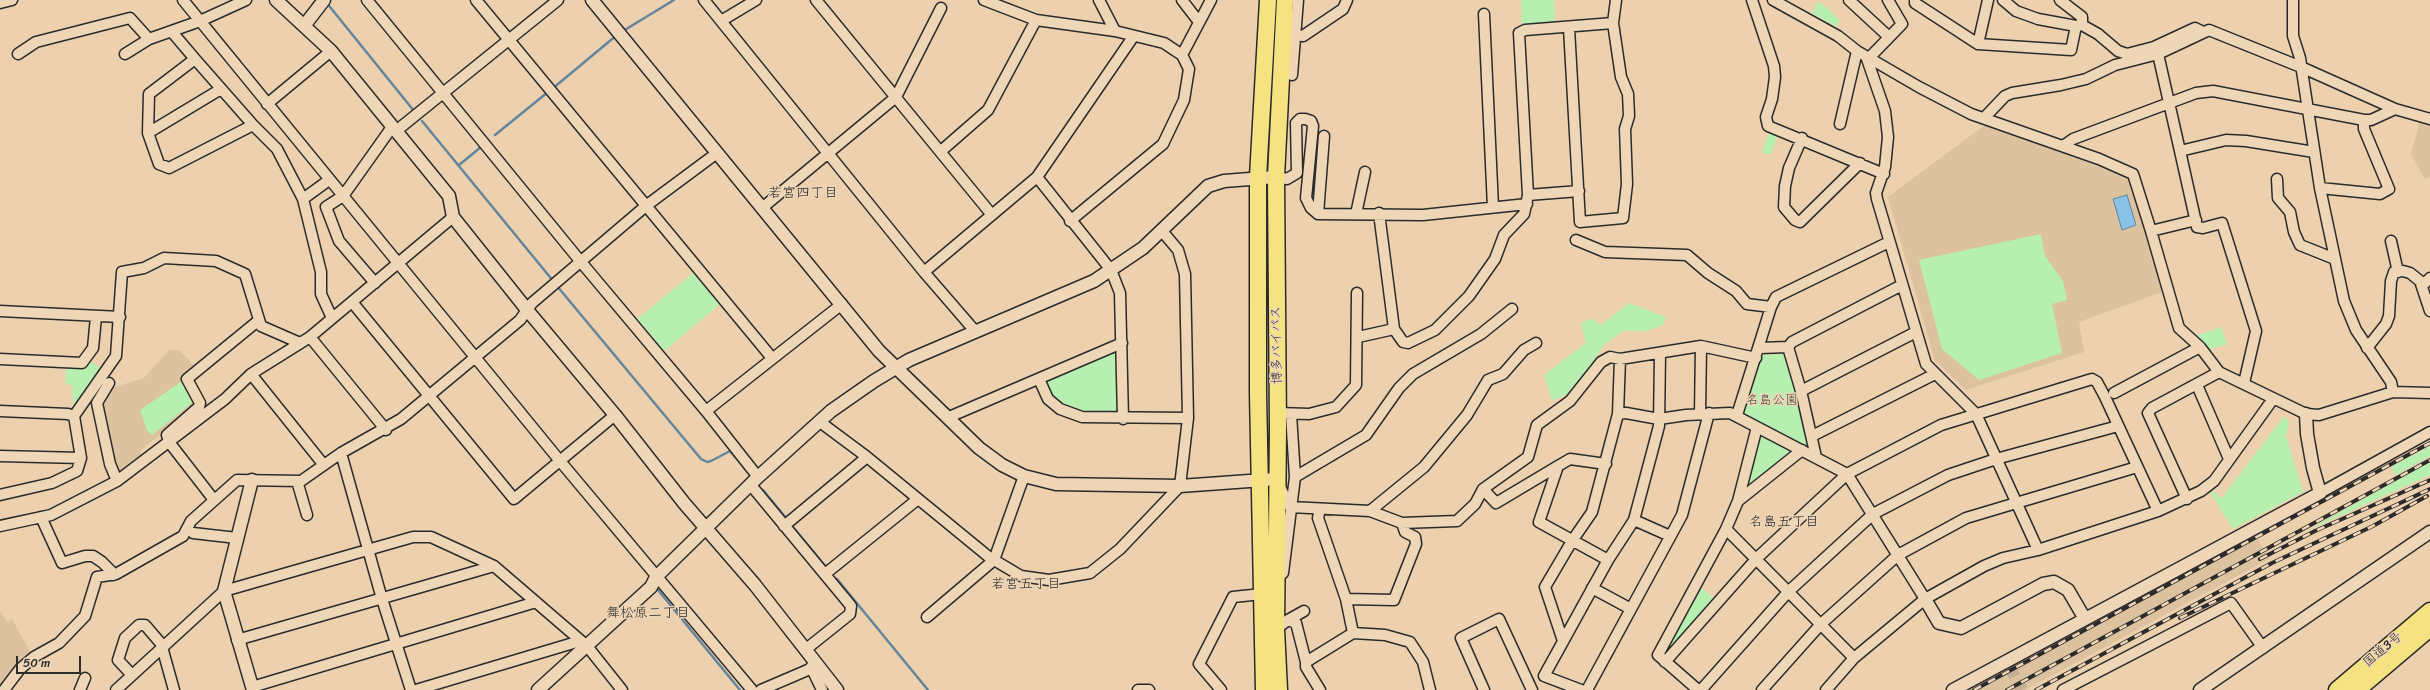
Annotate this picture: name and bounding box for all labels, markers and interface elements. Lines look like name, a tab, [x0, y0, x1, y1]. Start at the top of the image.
district label: 若宮四丁目	[768, 185, 838, 201]
street label: 博多バイパス	[1269, 306, 1285, 384]
park label: 名島公園	[1746, 393, 1798, 409]
district label: 名島五丁目	[1749, 514, 1819, 530]
district label: 若宮五丁目	[991, 576, 1061, 592]
district label: 舞松原二丁目	[606, 605, 690, 621]
street label: 国道3号	[2360, 629, 2406, 671]
scale bar	[18, 648, 83, 674]
text: 50 m	[23, 652, 50, 674]

